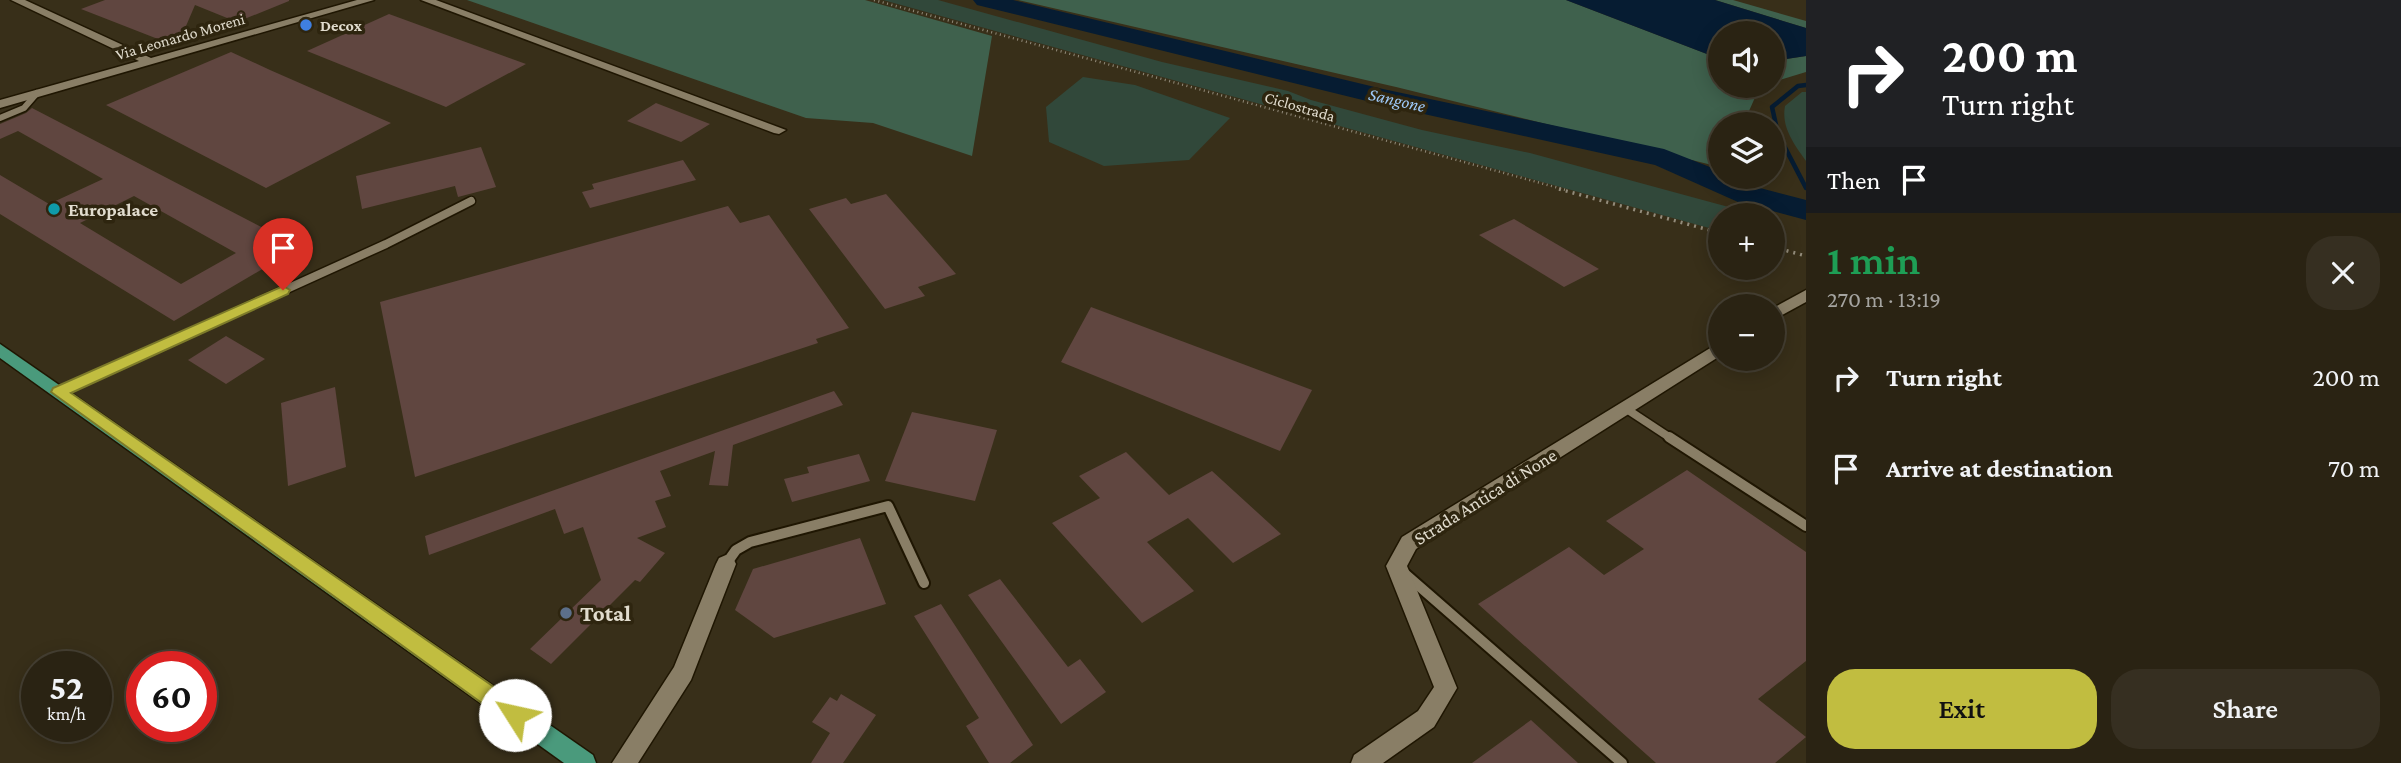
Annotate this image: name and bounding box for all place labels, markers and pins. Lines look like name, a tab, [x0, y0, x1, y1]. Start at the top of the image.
marker: Decox	[298, 17, 314, 33]
place label: Decox	[320, 17, 363, 34]
place label: Europalace	[68, 199, 158, 220]
marker: Europalace	[46, 201, 62, 217]
pin	[253, 218, 313, 290]
place label: Total	[580, 600, 631, 626]
marker: Total	[558, 605, 574, 621]

